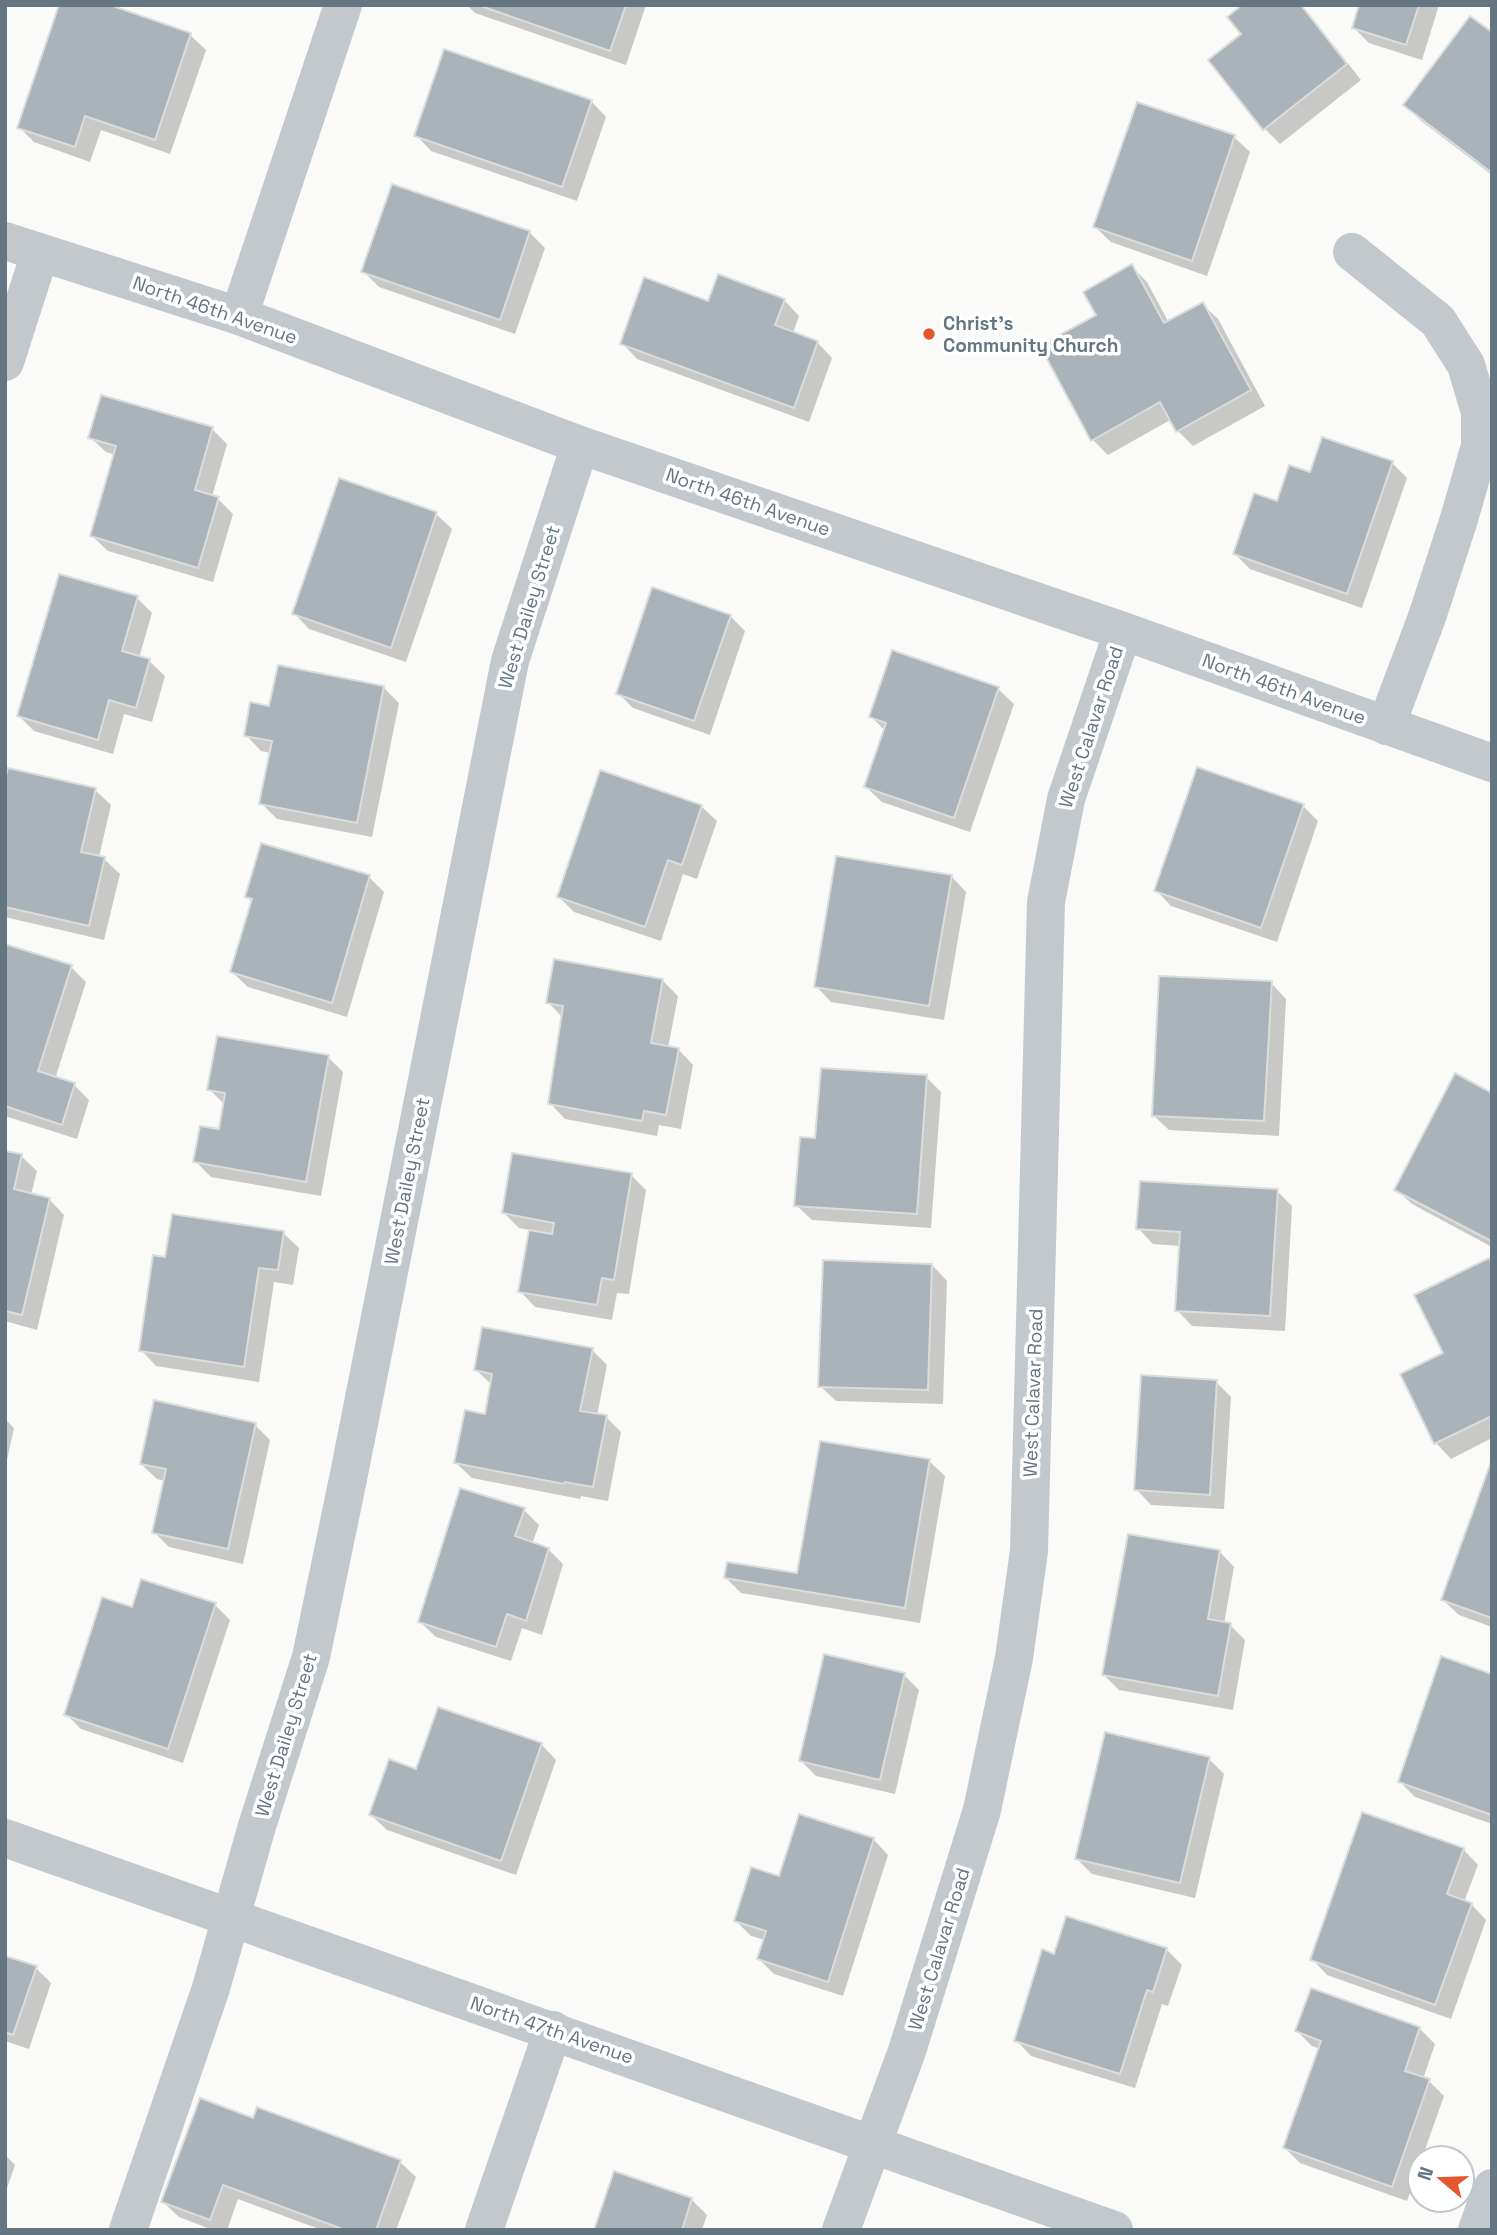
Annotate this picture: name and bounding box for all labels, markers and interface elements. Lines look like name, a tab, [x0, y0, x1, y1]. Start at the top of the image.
street label: North 46th Avenue	[129, 270, 301, 350]
place label: Christ's Community Church	[943, 311, 1118, 358]
marker: Christ's Community Church	[921, 326, 937, 342]
street label: North 46th Avenue	[662, 462, 834, 542]
street label: West Dailey Street	[492, 522, 566, 692]
street label: West Calavar Road	[1053, 643, 1129, 811]
street label: North 46th Avenue	[1199, 648, 1369, 730]
street label: West Dailey Street	[379, 1095, 435, 1267]
street label: West Calavar Road	[1018, 1308, 1048, 1478]
street label: West Dailey Street	[249, 1650, 323, 1820]
street label: West Calavar Road	[902, 1865, 976, 2033]
street label: North 47th Avenue	[467, 1990, 637, 2070]
north arrow	[1406, 2144, 1476, 2214]
text: N	[1412, 2164, 1439, 2184]

